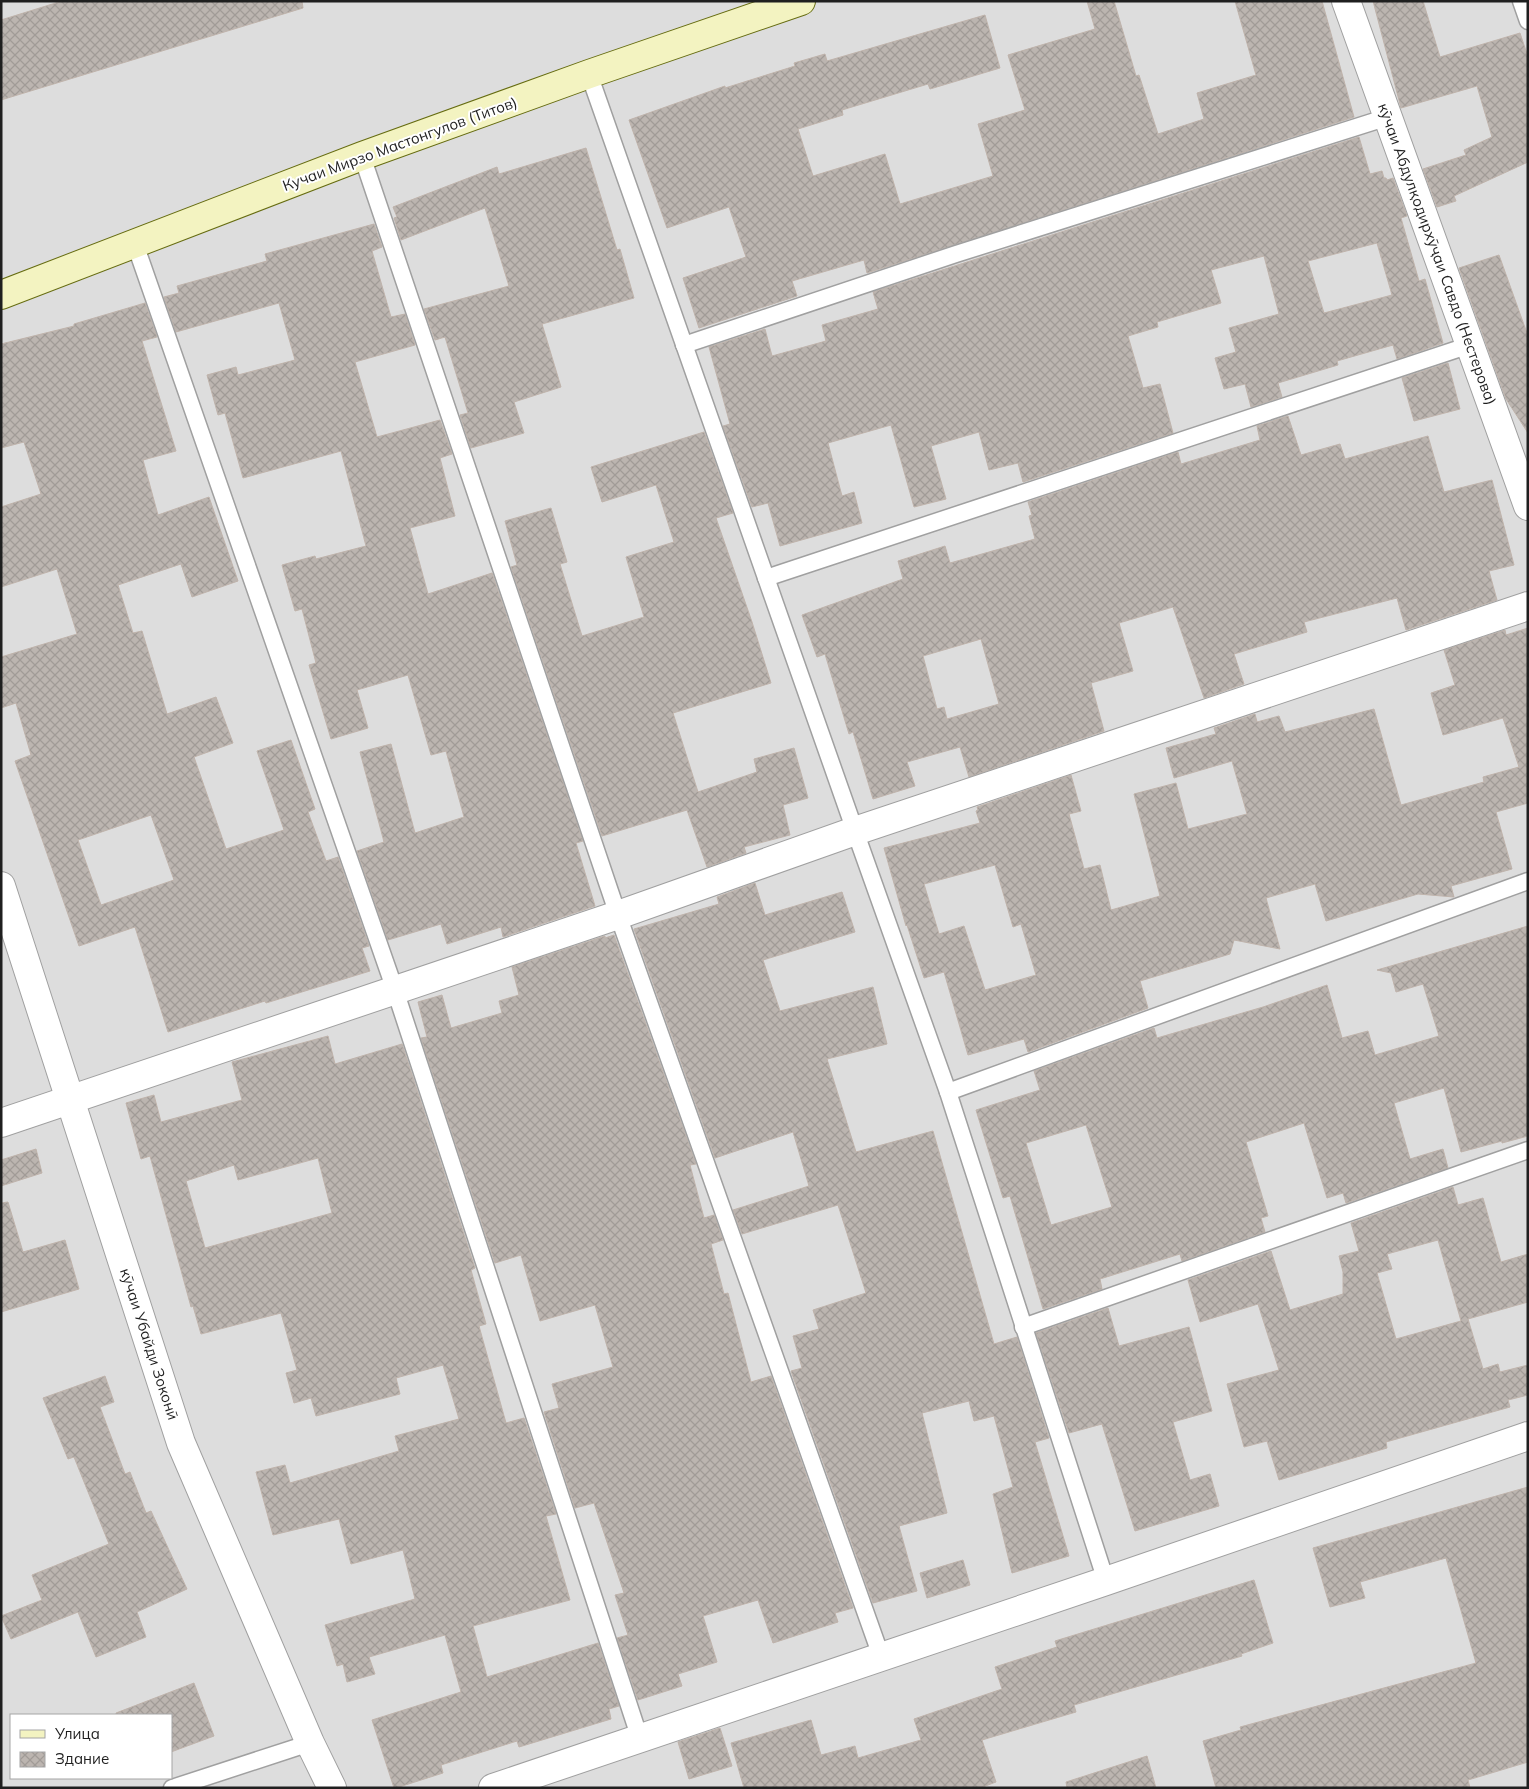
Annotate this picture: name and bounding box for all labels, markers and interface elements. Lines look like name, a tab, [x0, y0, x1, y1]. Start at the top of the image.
street label: Кучаи Мирзо Мастонгулов (Титов)	[280, 92, 520, 195]
street label: кӯчаи Абдулқодирхӯҷаи Савдо (Нестерова)	[1374, 100, 1501, 407]
street label: кӯчаи Убайди Зоконӣ	[116, 1266, 183, 1422]
legend	[10, 1714, 172, 1779]
text: Улица	[54, 1724, 100, 1743]
text: Здание	[55, 1749, 109, 1768]

